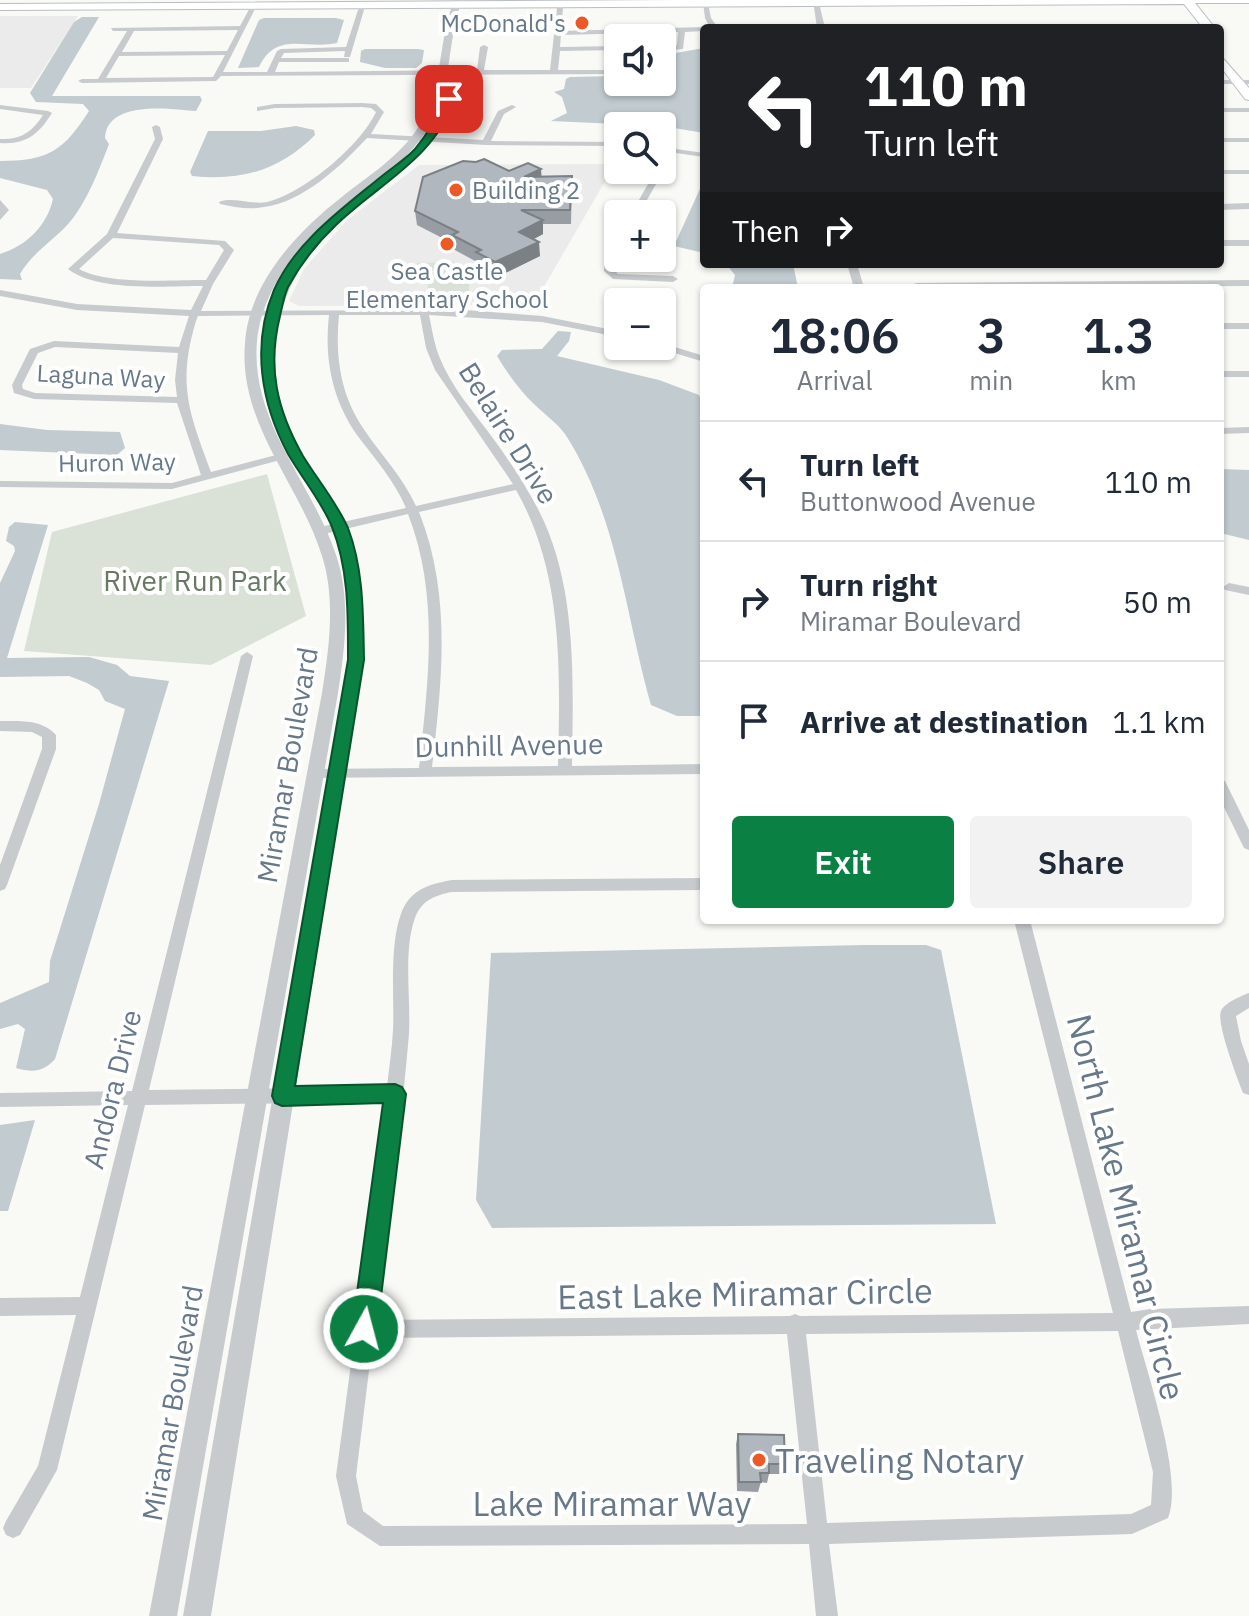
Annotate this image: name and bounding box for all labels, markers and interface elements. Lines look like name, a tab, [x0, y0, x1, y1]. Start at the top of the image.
place label: McDonald's	[441, 7, 566, 39]
marker: McDonald's	[573, 14, 591, 32]
map controls	[604, 24, 676, 360]
button: sound	[604, 24, 676, 96]
text: 110 m	[864, 49, 1028, 121]
icon: left	[732, 56, 836, 160]
pin	[415, 65, 483, 133]
icon: arrive	[427, 77, 471, 121]
button: search	[604, 112, 676, 184]
text: Turn left	[864, 119, 999, 166]
place label: Building 2	[472, 174, 580, 206]
marker: Building 2	[447, 181, 465, 199]
button: +	[604, 200, 676, 272]
icon: right	[816, 208, 860, 252]
text: Then	[732, 211, 800, 250]
marker: Sea Castle Elementary School	[438, 235, 456, 253]
place label: Sea Castle Elementary School	[346, 255, 548, 315]
button: −	[604, 288, 676, 360]
text: 18:06	[769, 304, 900, 366]
text: 3	[977, 304, 1006, 366]
text: 1.3	[1083, 304, 1155, 366]
street label: Belaire Drive	[451, 355, 567, 511]
street label: Laguna Way	[36, 357, 166, 395]
text: Arrival	[797, 363, 873, 397]
text: min	[969, 363, 1013, 397]
text: km	[1100, 363, 1137, 397]
street label: Huron Way	[58, 445, 176, 479]
text: Turn left	[800, 445, 919, 484]
icon: left	[732, 459, 776, 503]
text: 110 m	[1105, 462, 1192, 501]
text: Buttonwood Avenue	[800, 484, 1036, 518]
park label: River Run Park	[103, 562, 287, 599]
text: Turn right	[800, 565, 938, 604]
icon: right	[732, 579, 776, 623]
text: 50 m	[1123, 582, 1192, 621]
text: Miramar Boulevard	[800, 604, 1022, 638]
street label: Miramar Boulevard	[248, 644, 326, 886]
icon: arrive	[732, 699, 776, 743]
text: Arrive at destination	[800, 702, 1088, 741]
text: 1.1 km	[1112, 702, 1206, 741]
street label: Dunhill Avenue	[414, 725, 604, 765]
button: Exit	[732, 816, 954, 908]
button: Share	[970, 816, 1192, 908]
street label: Andora Drive	[74, 1006, 150, 1172]
street label: North Lake Miramar Circle	[1058, 1010, 1196, 1404]
street label: East Lake Miramar Circle	[557, 1268, 933, 1318]
street label: Miramar Boulevard	[133, 1282, 211, 1524]
position arrow	[322, 1287, 406, 1371]
place label: Traveling Notary	[775, 1438, 1024, 1482]
marker: Traveling Notary	[750, 1451, 768, 1469]
street label: Lake Miramar Way	[472, 1481, 752, 1525]

